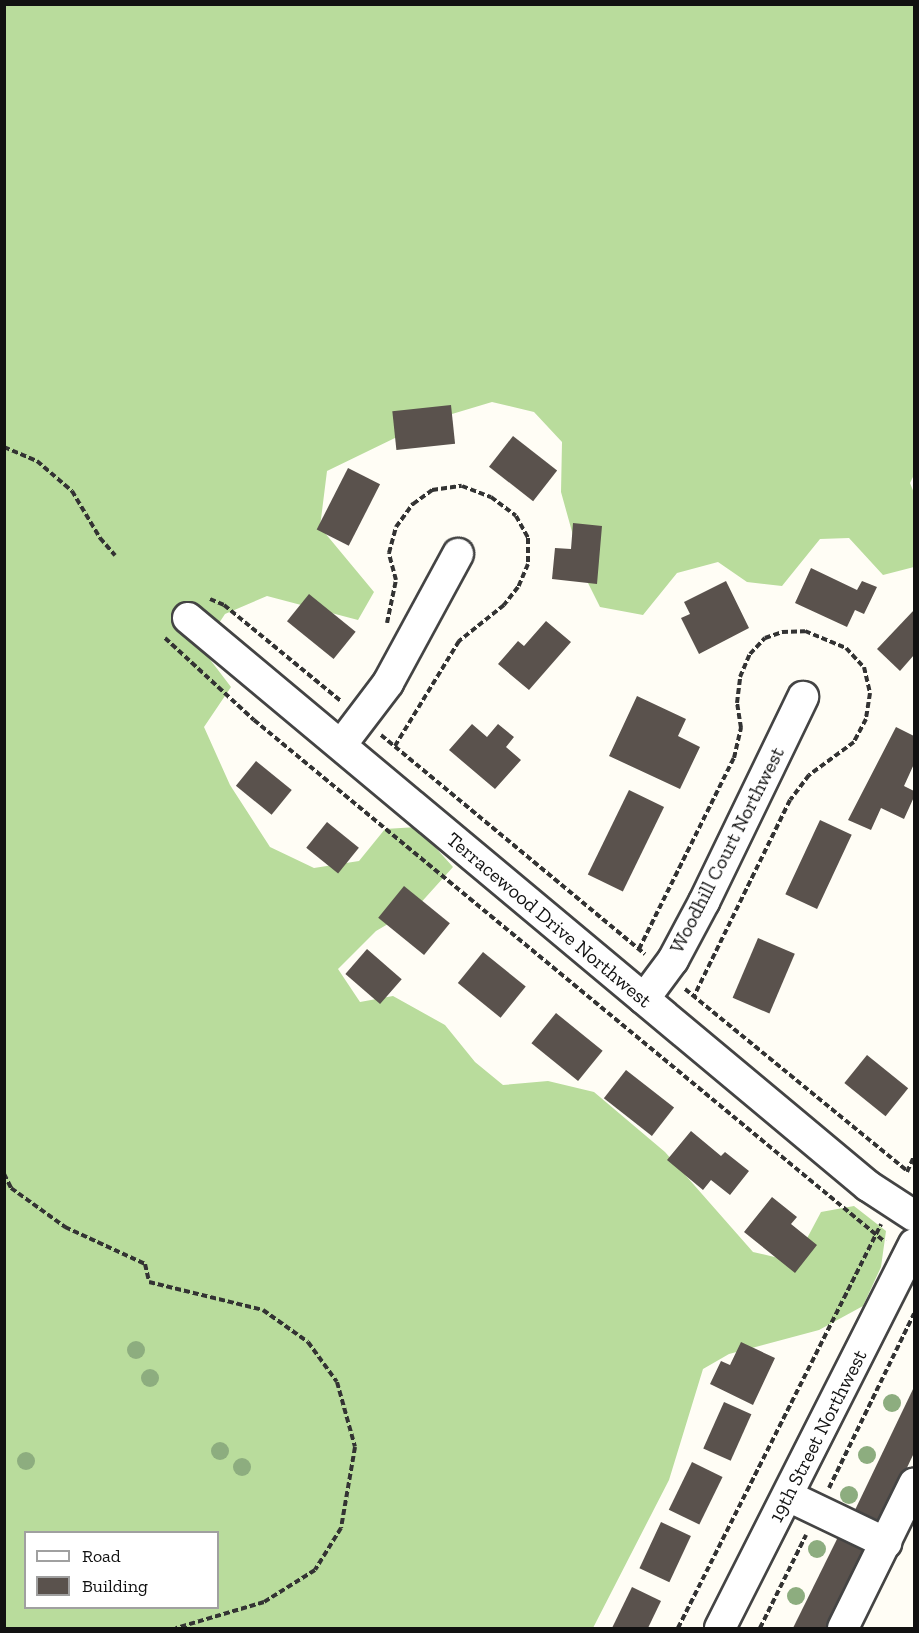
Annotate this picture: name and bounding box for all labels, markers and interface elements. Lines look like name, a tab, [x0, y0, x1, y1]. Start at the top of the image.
street label: Woodhill Court Northwest	[665, 743, 789, 957]
street label: Terracewood Drive Northwest	[442, 827, 656, 1013]
street label: 19th Street Northwest	[764, 1346, 872, 1526]
legend	[24, 1531, 219, 1609]
text: Road	[82, 1545, 121, 1567]
text: Building	[82, 1575, 148, 1597]

